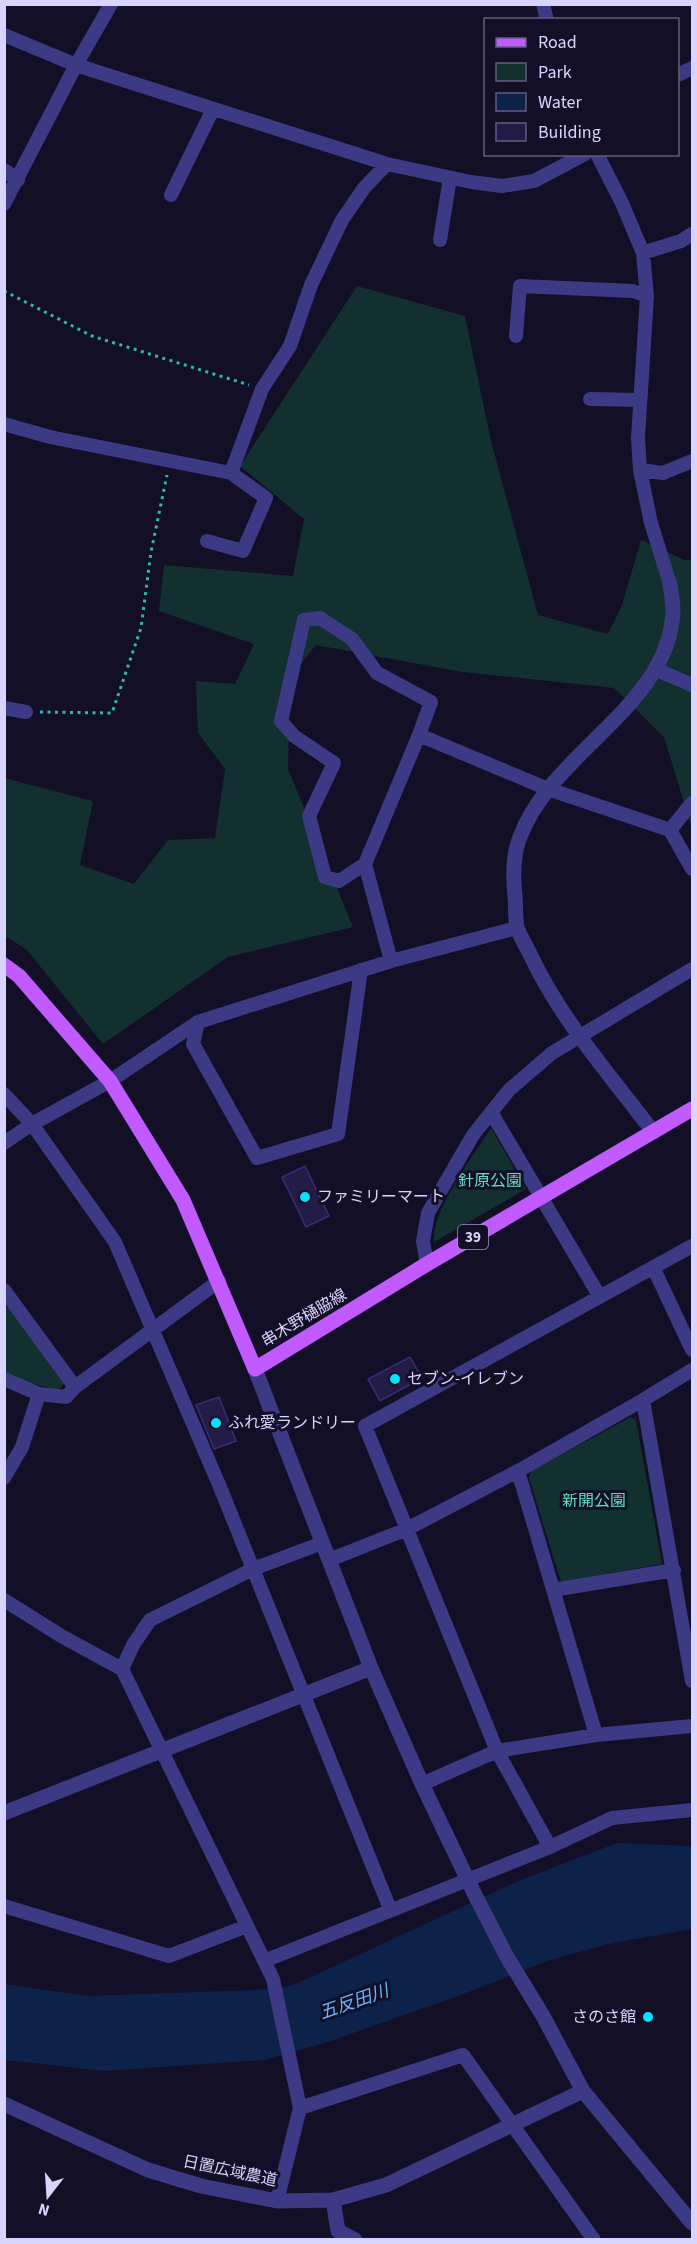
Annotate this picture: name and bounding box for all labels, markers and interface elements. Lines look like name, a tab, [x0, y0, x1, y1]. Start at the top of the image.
legend	[484, 18, 679, 156]
text: Road	[538, 30, 577, 55]
text: Park	[538, 60, 572, 85]
text: Water	[538, 90, 582, 115]
text: Building	[538, 120, 601, 145]
park label: 針原公園	[458, 1170, 522, 1192]
place label: ファミリーマート	[317, 1186, 445, 1208]
marker: ファミリーマート	[298, 1190, 312, 1204]
road number: 39	[458, 1225, 488, 1249]
street label: 串木野樋脇線	[257, 1284, 351, 1352]
place label: セブン-イレブン	[407, 1368, 524, 1390]
marker: セブン-イレブン	[388, 1372, 402, 1386]
place label: ふれ愛ランドリー	[228, 1412, 356, 1434]
marker: ふれ愛ランドリー	[209, 1416, 223, 1430]
park label: 新開公園	[562, 1490, 626, 1512]
water label: 五反田川	[316, 1978, 394, 2026]
place label: さのさ館	[572, 2006, 636, 2028]
marker: さのさ館	[641, 2010, 655, 2024]
street label: 日置広域農道	[181, 2150, 279, 2192]
north arrow	[18, 2166, 78, 2226]
text: N	[36, 2197, 52, 2221]

